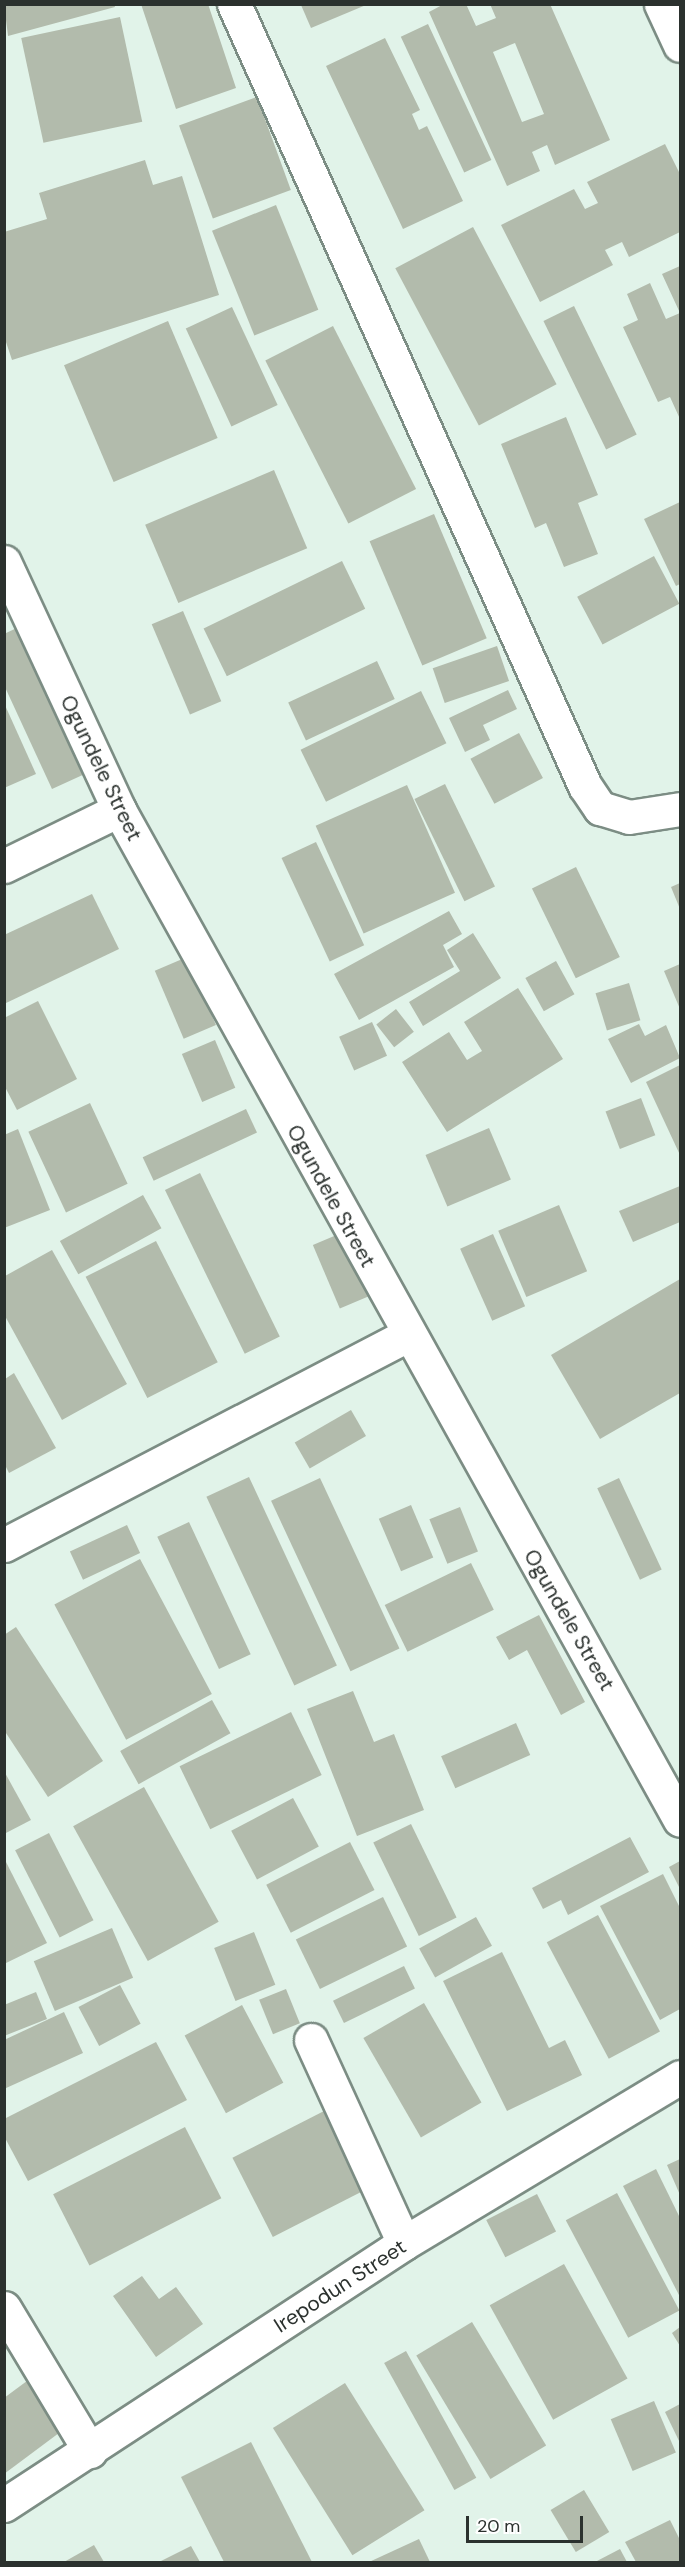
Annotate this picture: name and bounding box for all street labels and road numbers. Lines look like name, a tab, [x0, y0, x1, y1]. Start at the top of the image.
street label: Ogundele Street	[55, 691, 147, 845]
street label: Ogundele Street	[281, 1120, 381, 1272]
street label: Ogundele Street	[518, 1545, 620, 1695]
street label: Irepodun Street	[269, 2234, 411, 2338]

